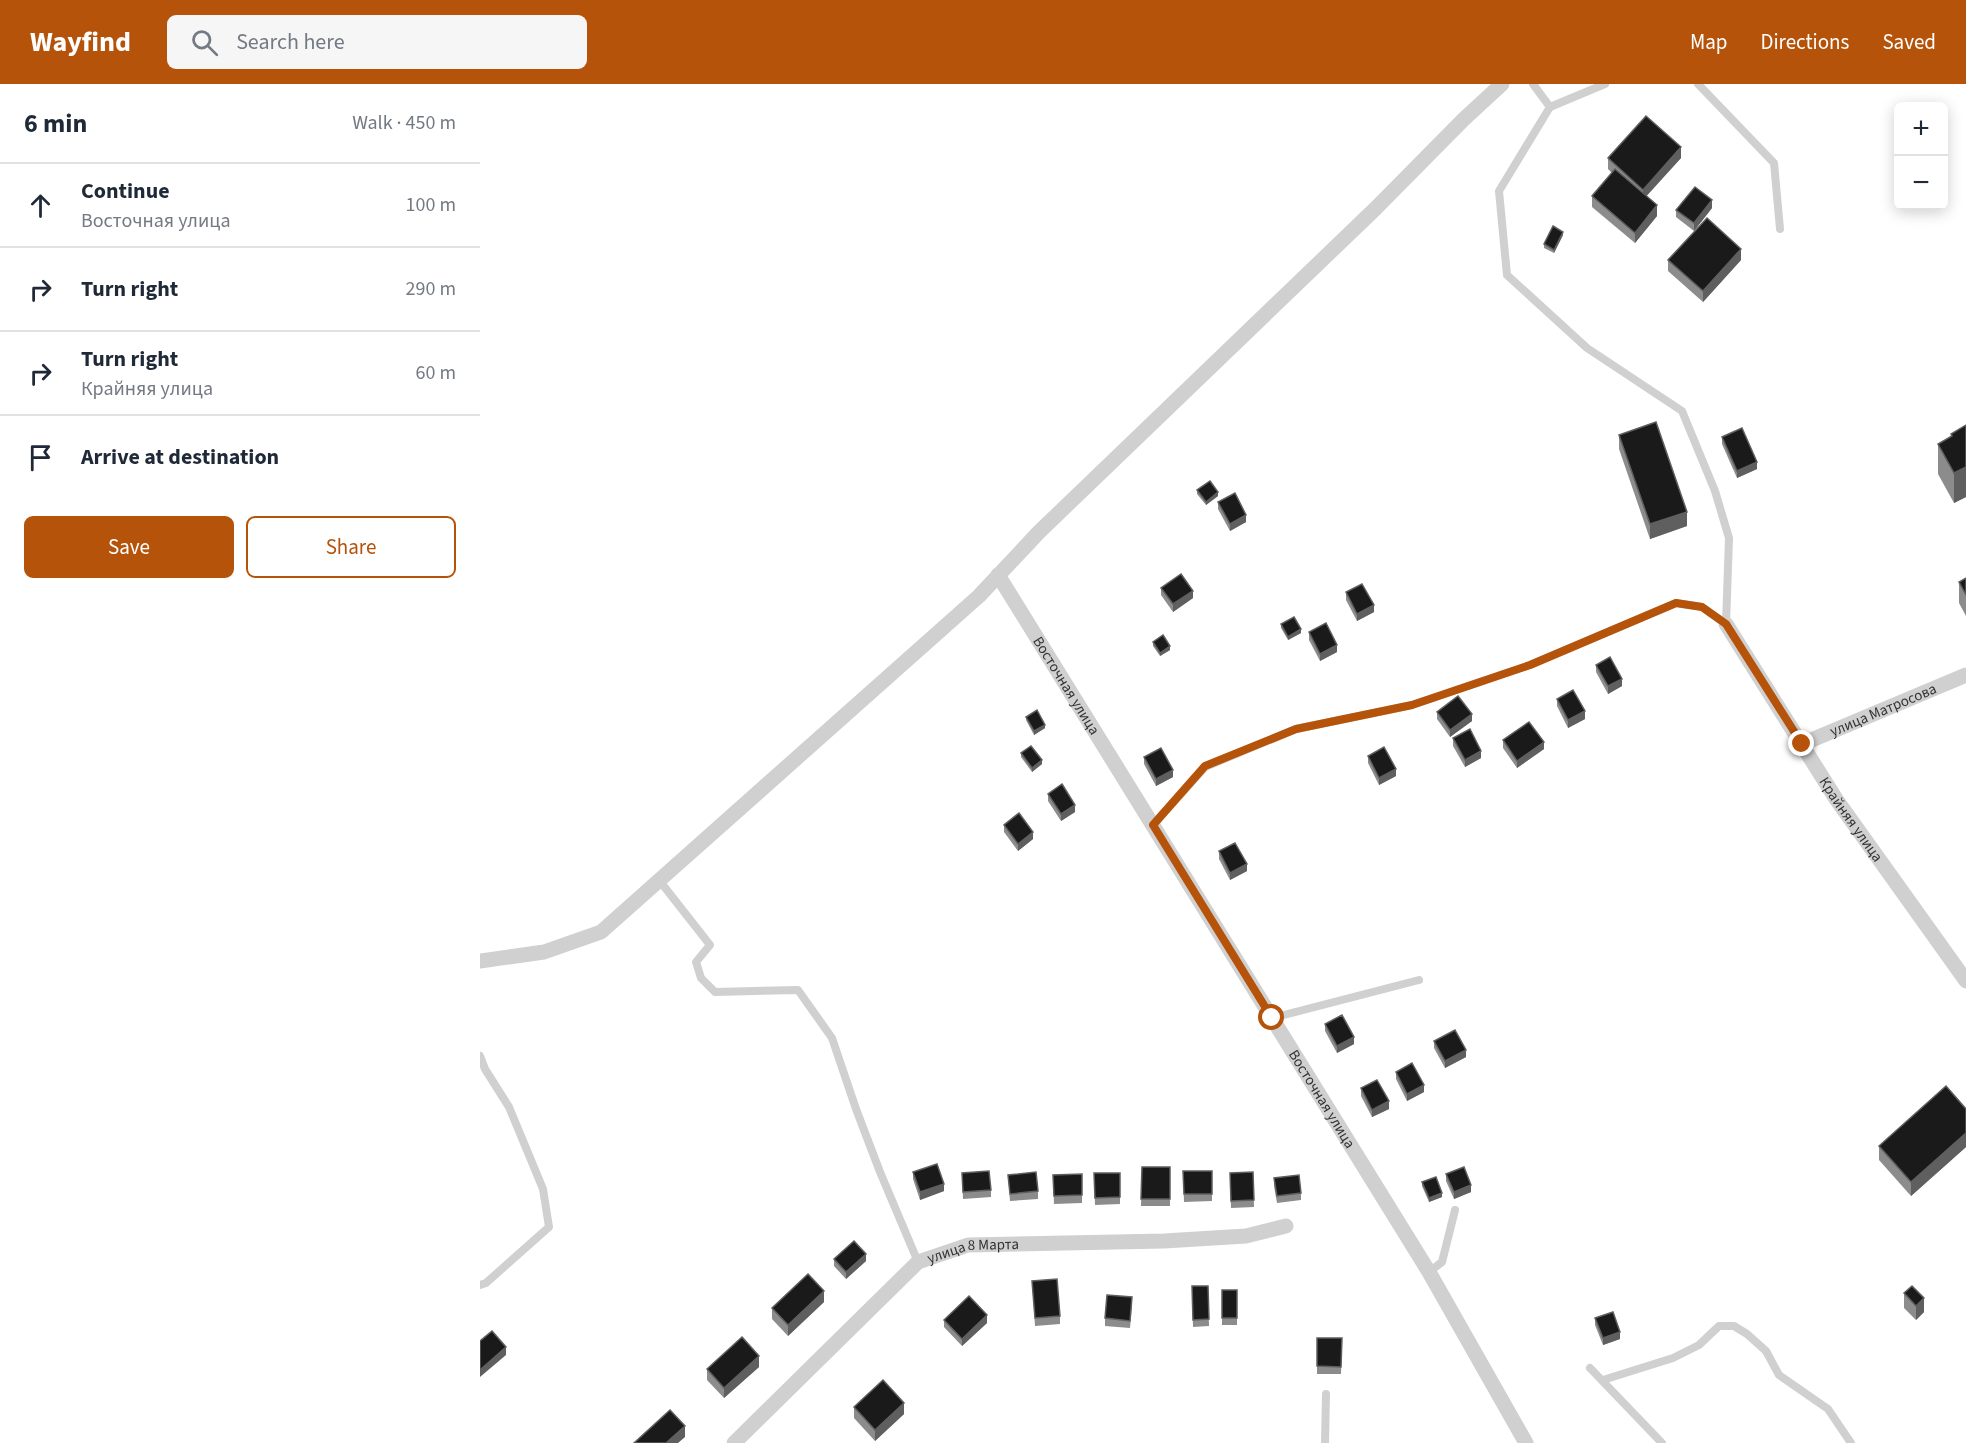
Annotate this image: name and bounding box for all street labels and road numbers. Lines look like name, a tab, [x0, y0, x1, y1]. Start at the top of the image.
street label: Восточная улица	[1027, 633, 1104, 739]
street label: улица Матросова	[1827, 679, 1940, 742]
street label: Крайняя улица	[1814, 773, 1888, 866]
street label: Восточная улица	[1283, 1046, 1360, 1152]
street label: улица 8 Марта	[924, 1234, 1019, 1269]

